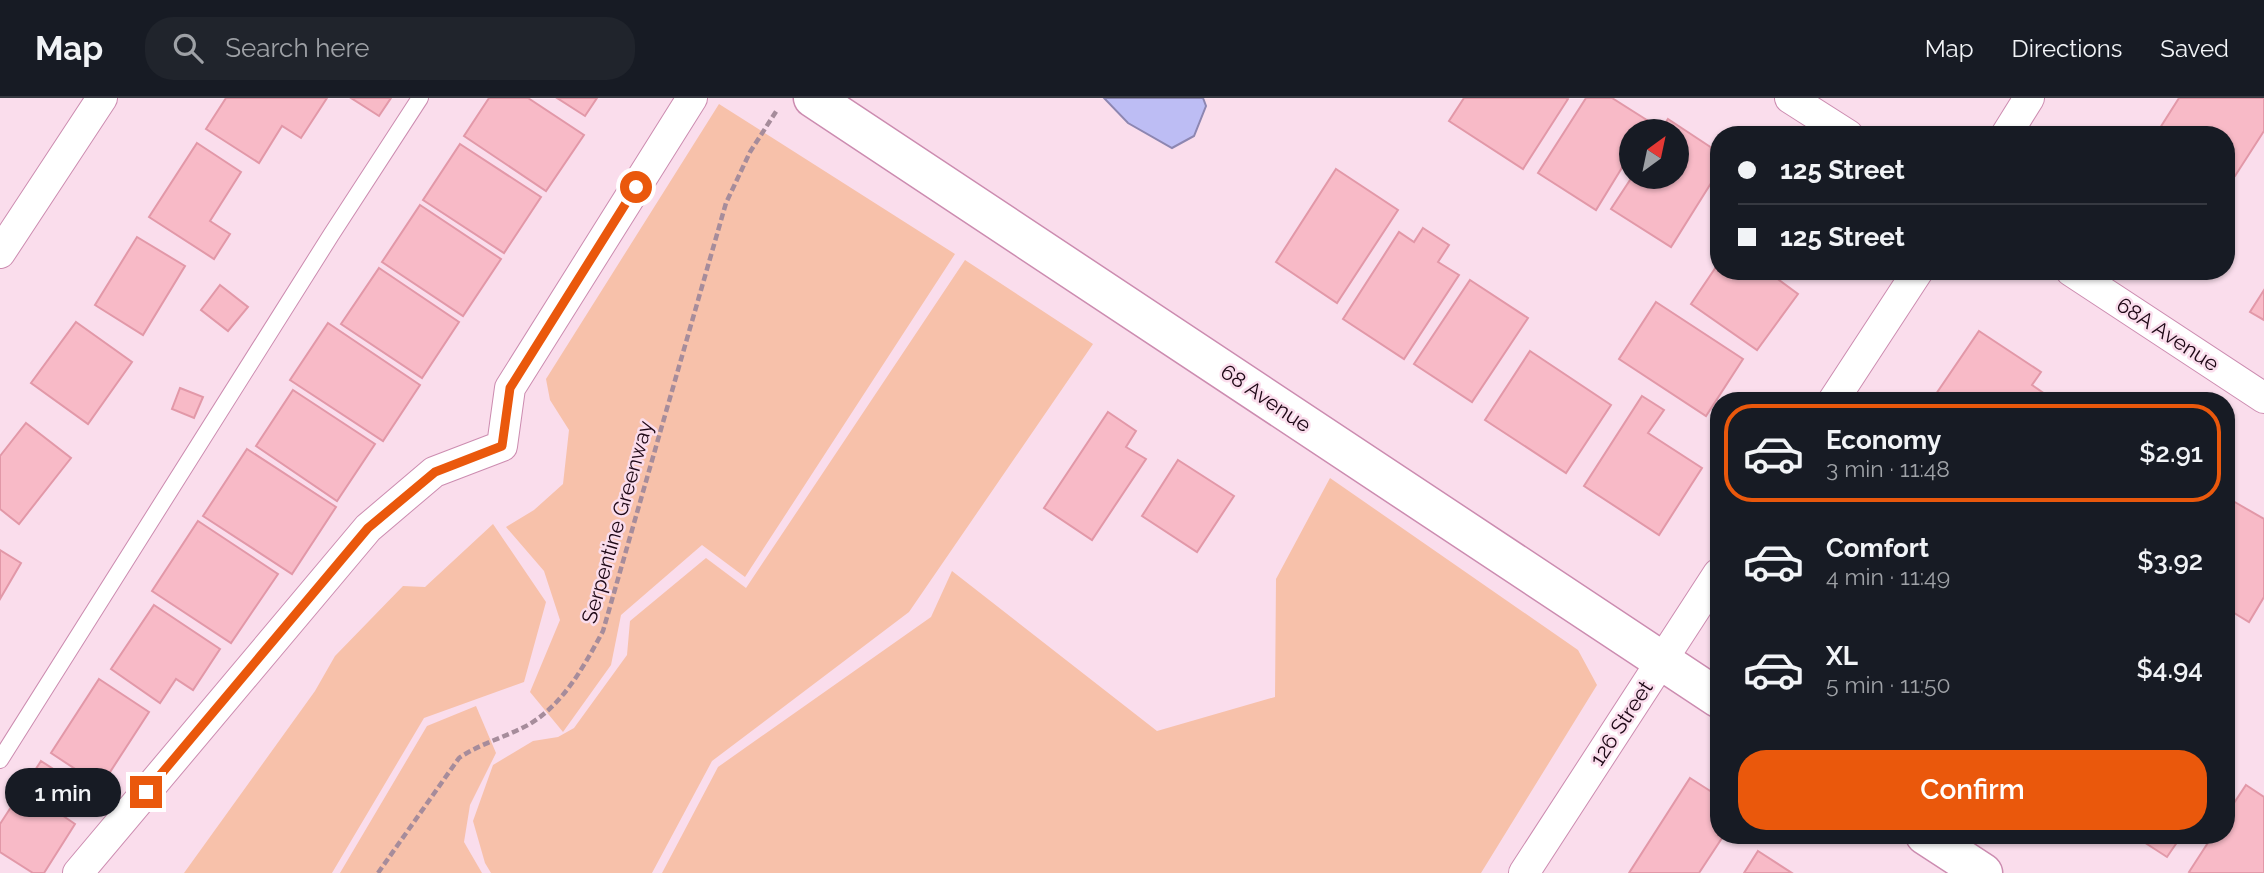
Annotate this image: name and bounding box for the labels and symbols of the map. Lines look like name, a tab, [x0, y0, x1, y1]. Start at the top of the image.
north arrow	[1619, 119, 1689, 189]
route start	[620, 171, 652, 203]
street label: 68A Avenue	[2112, 292, 2224, 376]
street label: 68 Avenue	[1216, 359, 1316, 437]
street label: Serpentine Greenway	[576, 418, 658, 626]
street label: 126 Street	[1584, 676, 1658, 770]
callout: 1 min	[6, 768, 122, 816]
route end	[130, 776, 162, 808]

